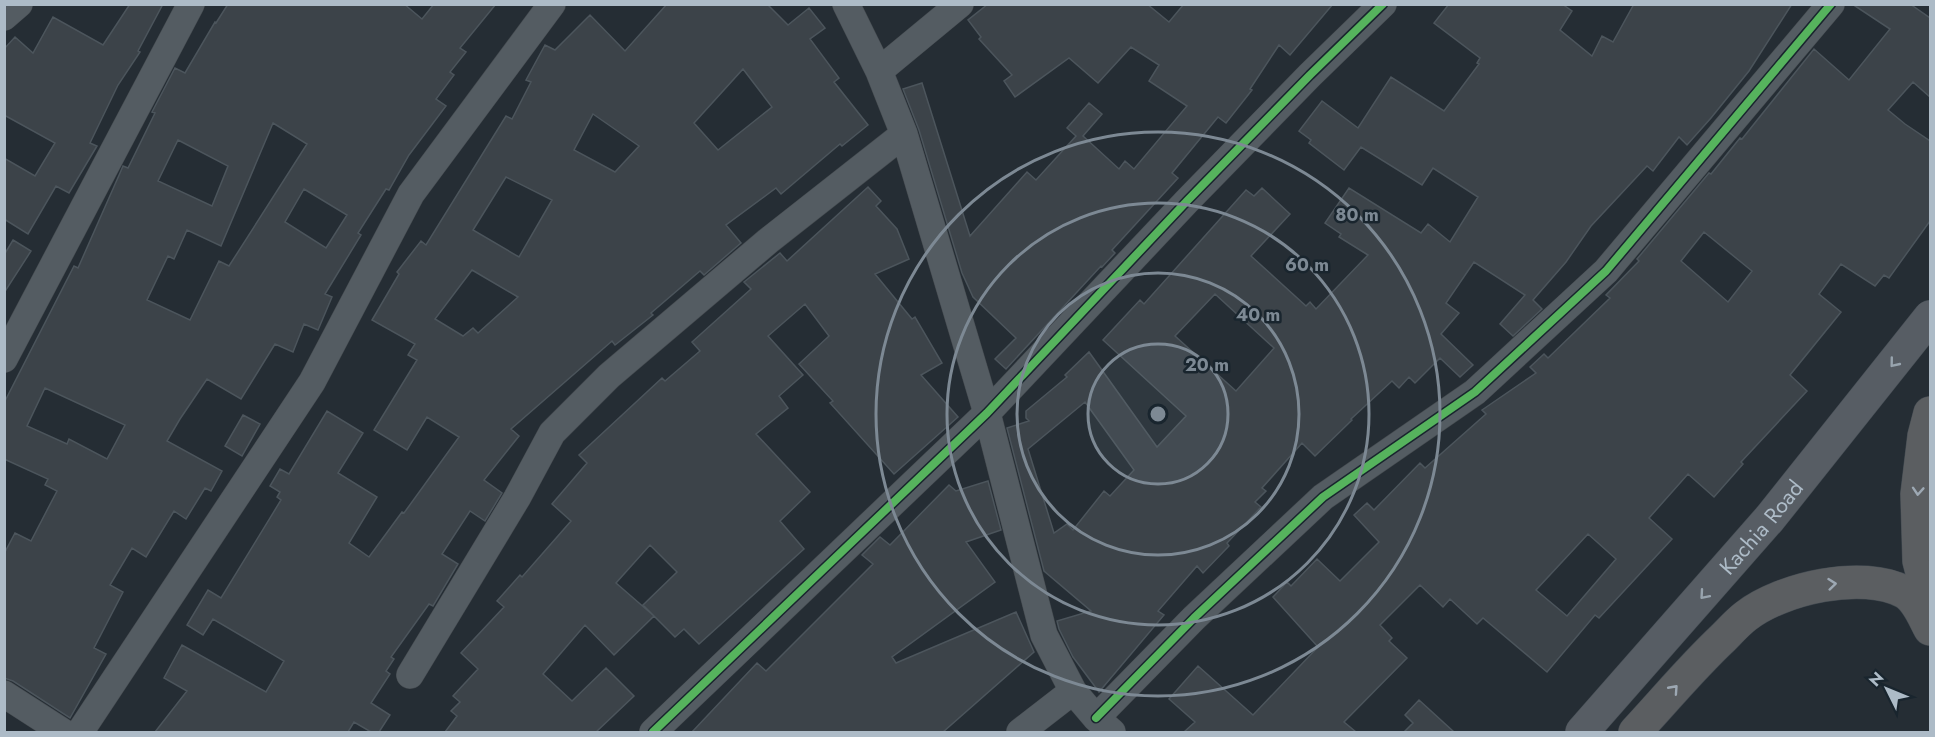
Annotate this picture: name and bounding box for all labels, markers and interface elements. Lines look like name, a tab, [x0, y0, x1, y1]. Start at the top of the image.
text: 80 m	[1335, 202, 1379, 228]
text: 60 m	[1285, 252, 1329, 278]
text: 40 m	[1236, 302, 1280, 328]
text: 20 m	[1185, 352, 1229, 378]
one-way arrow	[1890, 356, 1901, 367]
centre of rings	[1148, 404, 1168, 424]
street label: Kachia Road	[1711, 473, 1810, 582]
one-way arrow	[1912, 486, 1925, 496]
one-way arrow	[1827, 578, 1836, 591]
one-way arrow	[1700, 588, 1711, 599]
north arrow	[1857, 659, 1917, 719]
text: N	[1864, 667, 1889, 692]
one-way arrow	[1667, 686, 1678, 696]

